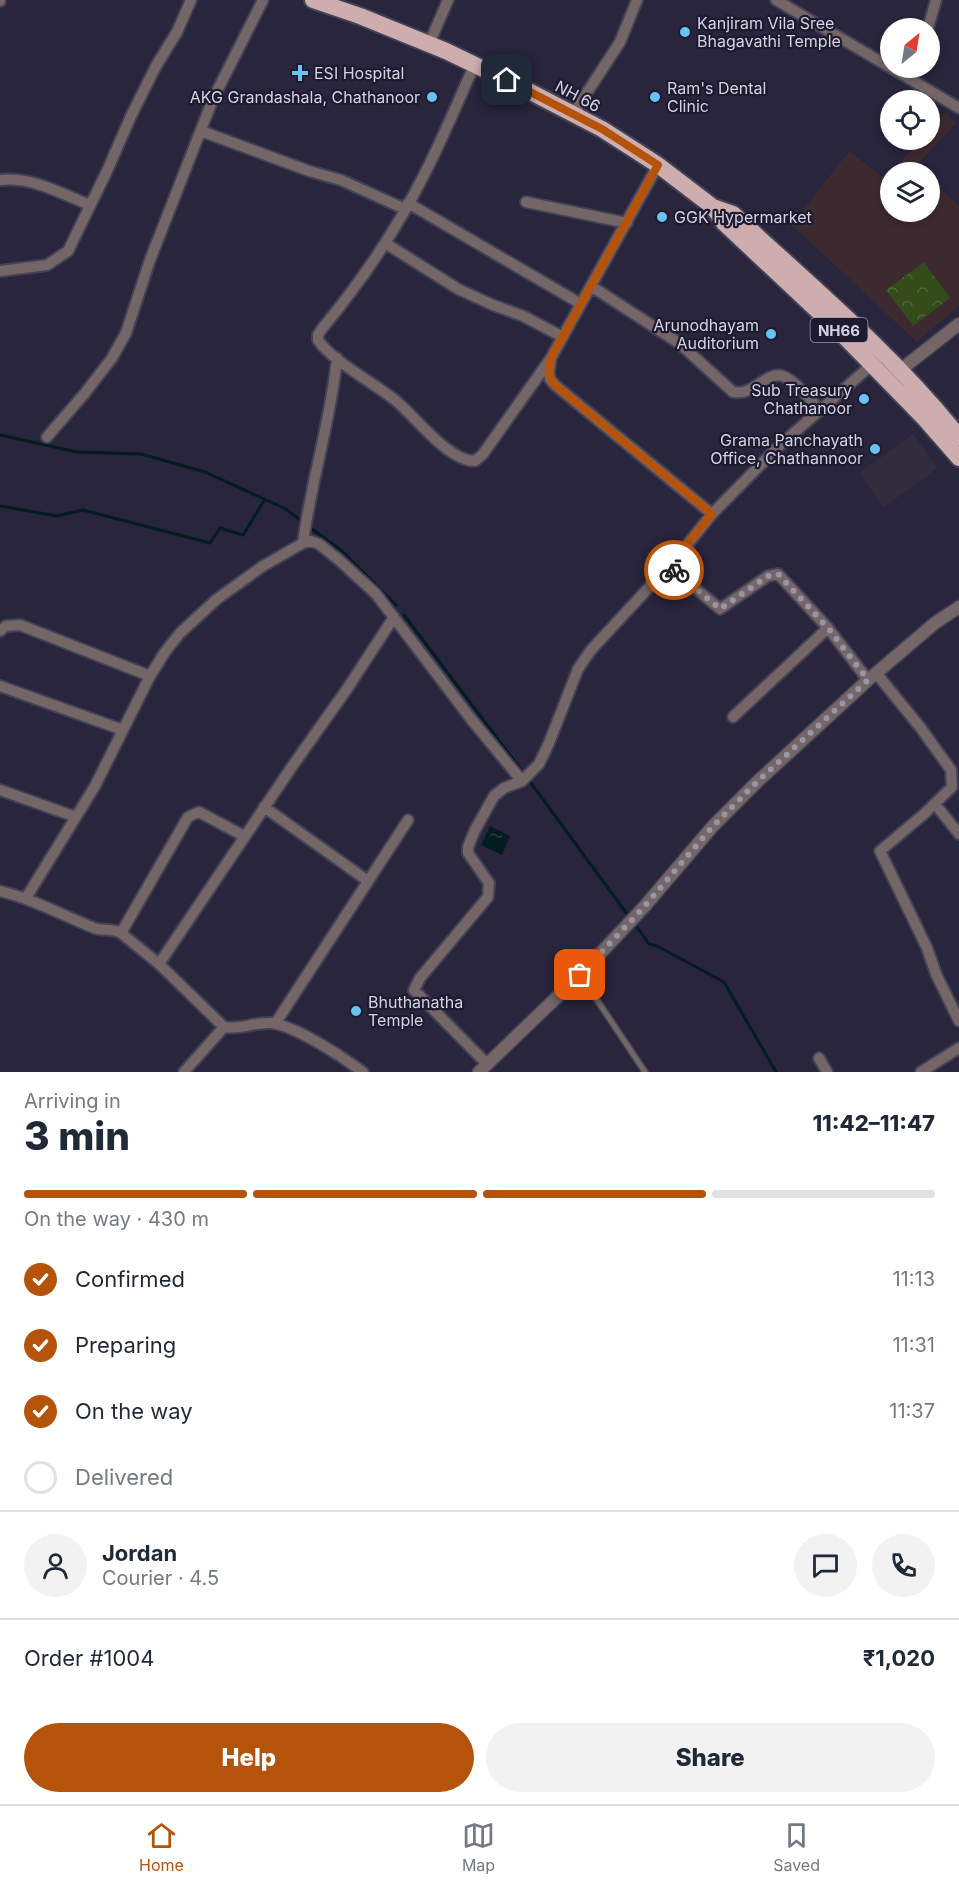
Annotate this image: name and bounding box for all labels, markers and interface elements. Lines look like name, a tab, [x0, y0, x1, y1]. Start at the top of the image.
place label: Kanjiram Vila Sree Bhagavathi Temple	[697, 13, 841, 51]
north arrow	[880, 18, 940, 78]
map controls	[880, 18, 940, 222]
marker: Kanjiram Vila Sree Bhagavathi Temple	[678, 25, 692, 39]
pin	[481, 54, 532, 105]
place label: ESI Hospital	[314, 63, 404, 83]
icon: home	[490, 63, 523, 96]
marker: ESI Hospital	[291, 64, 309, 82]
street label: NH 66	[552, 76, 604, 116]
place label: Ram's Dental Clinic	[667, 78, 766, 116]
place label: AKG Grandashala, Chathanoor	[190, 87, 420, 107]
marker: AKG Grandashala, Chathanoor	[425, 90, 439, 104]
marker: Ram's Dental Clinic	[648, 90, 662, 104]
button: locate	[880, 90, 940, 150]
button: layers	[880, 162, 940, 222]
place label: GGK Hypermarket	[674, 207, 812, 227]
marker: GGK Hypermarket	[655, 210, 669, 224]
place label: Arunodhayam Auditorium	[654, 315, 759, 353]
road number: NH66	[810, 318, 868, 342]
marker: Arunodhayam Auditorium	[764, 327, 778, 341]
place label: Sub Treasury Chathanoor	[751, 380, 852, 418]
marker: Sub Treasury Chathanoor	[857, 392, 871, 406]
place label: Grama Panchayath Office, Chathannoor	[710, 430, 863, 468]
marker: Grama Panchayath Office, Chathannoor	[868, 442, 882, 456]
courier	[644, 540, 704, 600]
icon: bike	[658, 554, 691, 587]
pin	[554, 949, 605, 1000]
icon: bag	[563, 958, 596, 991]
place label: Bhuthanatha Temple	[368, 992, 463, 1030]
marker: Bhuthanatha Temple	[349, 1004, 363, 1018]
text: Arriving in	[24, 1089, 121, 1113]
text: 11:42–11:47	[812, 1110, 935, 1136]
text: 3 min	[24, 1112, 130, 1159]
text: On the way · 430 m	[24, 1207, 209, 1231]
icon: check	[24, 1263, 57, 1296]
text: Confirmed	[75, 1266, 185, 1292]
text: 11:13	[892, 1267, 935, 1291]
icon: check	[24, 1329, 57, 1362]
text: Preparing	[75, 1332, 176, 1358]
text: 11:31	[892, 1333, 935, 1357]
icon: check	[24, 1395, 57, 1428]
text: On the way	[75, 1398, 193, 1424]
text: 11:37	[889, 1399, 935, 1423]
text: Delivered	[75, 1464, 173, 1490]
button: person	[24, 1534, 87, 1597]
button: chat	[794, 1534, 857, 1597]
button: phone	[872, 1534, 935, 1597]
text: Jordan	[102, 1540, 177, 1566]
text: Courier · 4.5	[102, 1566, 219, 1590]
text: Order #1004	[24, 1645, 154, 1671]
text: ₹1,020	[863, 1645, 935, 1671]
button: Help	[24, 1723, 474, 1792]
button: Share	[486, 1723, 935, 1792]
tab: Home	[139, 1819, 184, 1875]
tab: Map	[462, 1819, 495, 1875]
tab: Saved	[773, 1819, 820, 1875]

